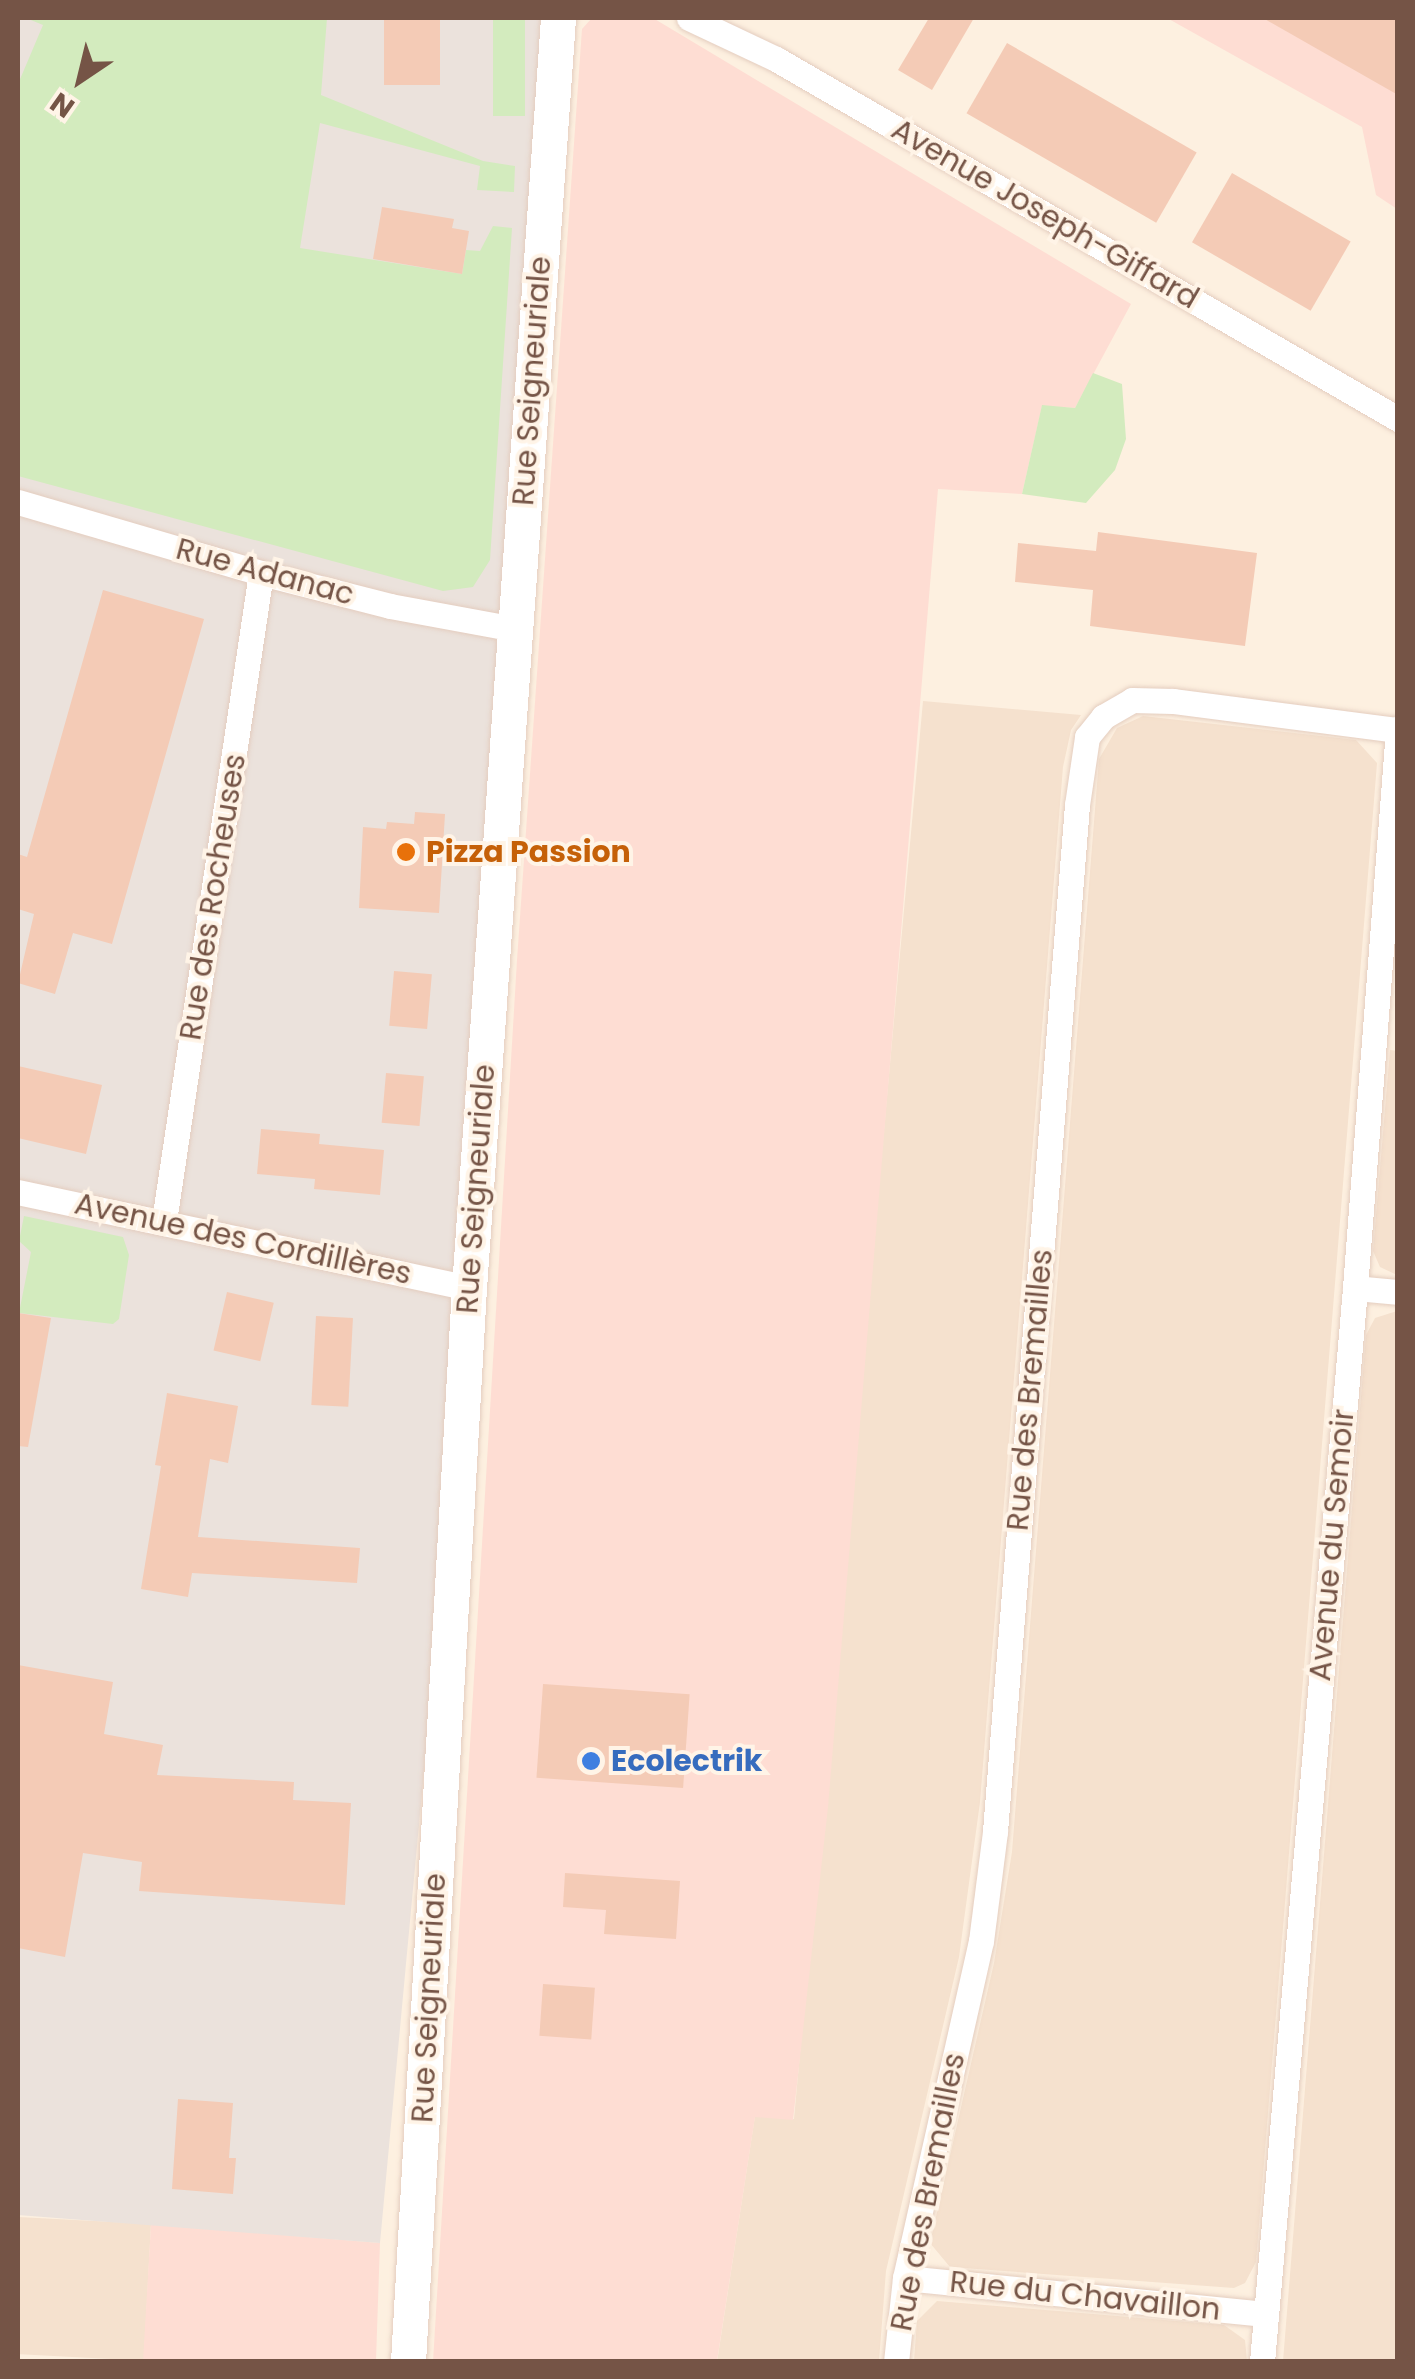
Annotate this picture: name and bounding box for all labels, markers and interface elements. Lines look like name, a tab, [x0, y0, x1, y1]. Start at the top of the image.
north arrow	[30, 30, 130, 130]
text: N	[43, 83, 82, 127]
street label: Avenue Joseph-Giffard	[885, 111, 1205, 317]
street label: Rue Seigneuriale	[505, 255, 559, 507]
street label: Rue Adanac	[172, 531, 358, 613]
street label: Rue des Rocheuses	[173, 751, 253, 1043]
place label: Pizza Passion	[426, 834, 631, 870]
marker: Pizza Passion	[395, 841, 417, 863]
street label: Rue Seigneuriale	[449, 1063, 503, 1315]
street label: Avenue des Cordillères	[71, 1186, 415, 1292]
street label: Rue des Bremailles	[1000, 1248, 1060, 1532]
street label: Avenue du Semoir	[1302, 1407, 1362, 1683]
place label: Ecolectrik	[611, 1743, 762, 1779]
marker: Ecolectrik	[580, 1750, 602, 1772]
street label: Rue Seigneuriale	[404, 1872, 454, 2124]
street label: Rue des Bremailles	[883, 2050, 973, 2334]
street label: Rue du Chavaillon	[948, 2264, 1222, 2328]

